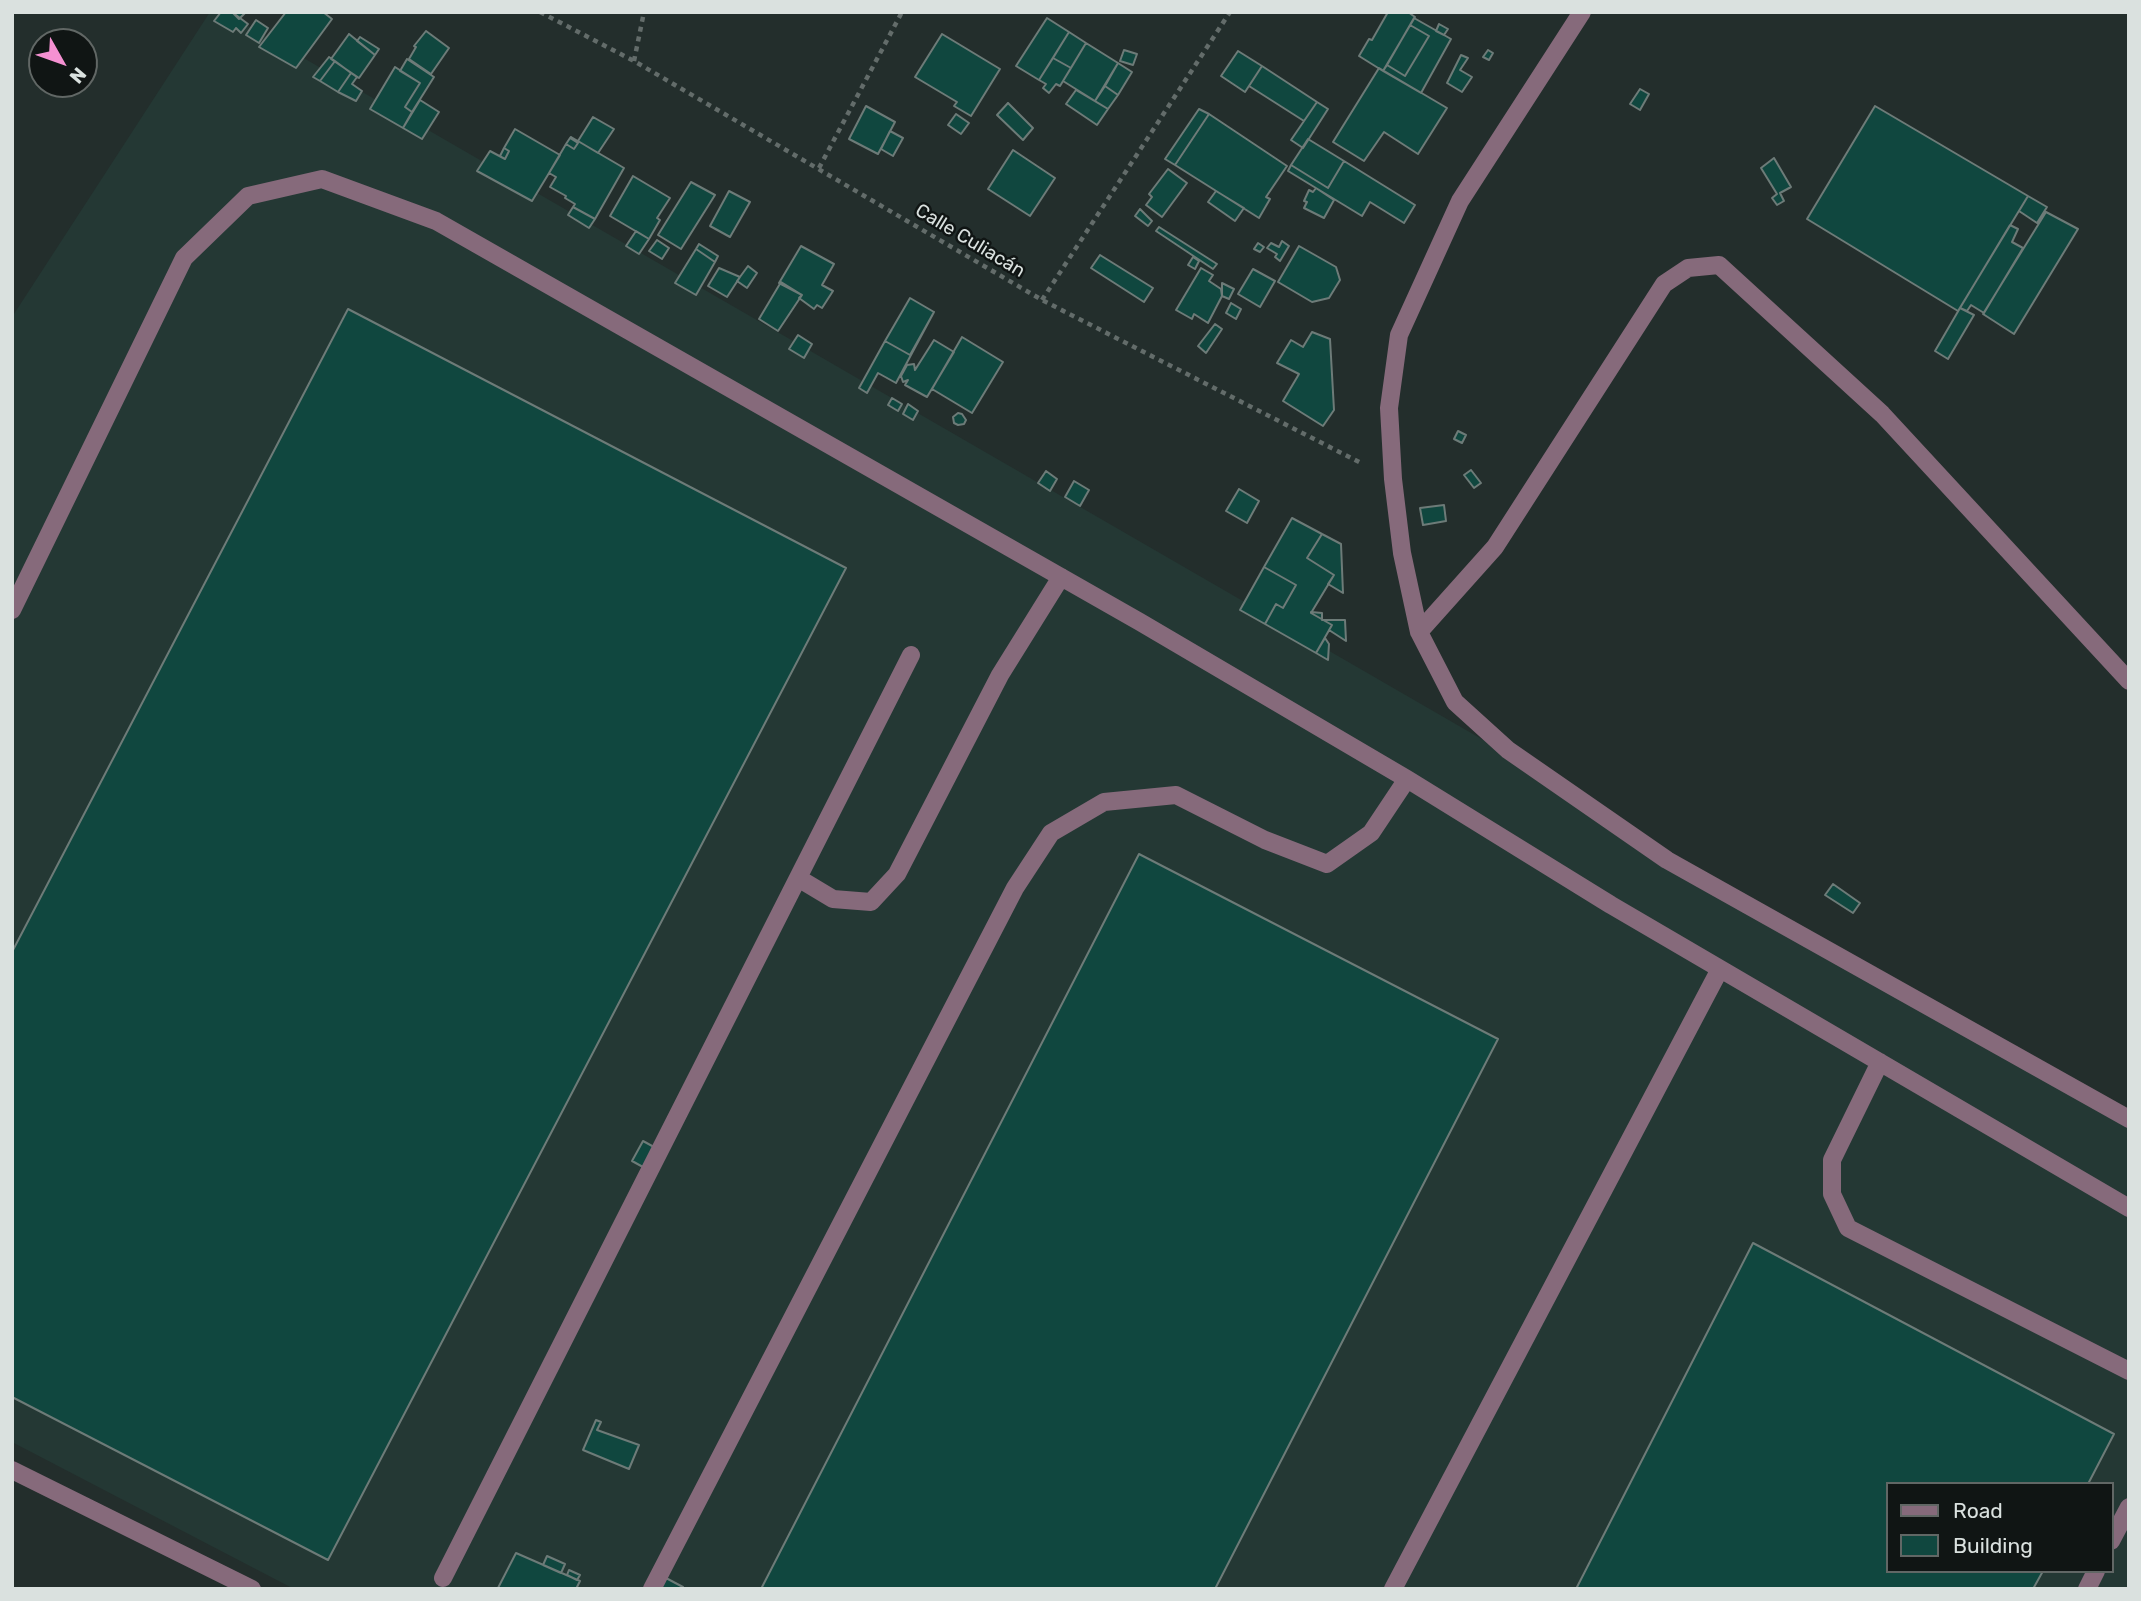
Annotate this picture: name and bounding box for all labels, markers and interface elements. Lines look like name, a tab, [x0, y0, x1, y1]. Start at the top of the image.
north arrow	[28, 28, 98, 98]
text: N	[65, 63, 91, 88]
street label: Calle Culiacán	[911, 199, 1029, 283]
legend	[1885, 1482, 2113, 1573]
text: Road	[1953, 1498, 2003, 1523]
text: Building	[1953, 1533, 2033, 1558]

